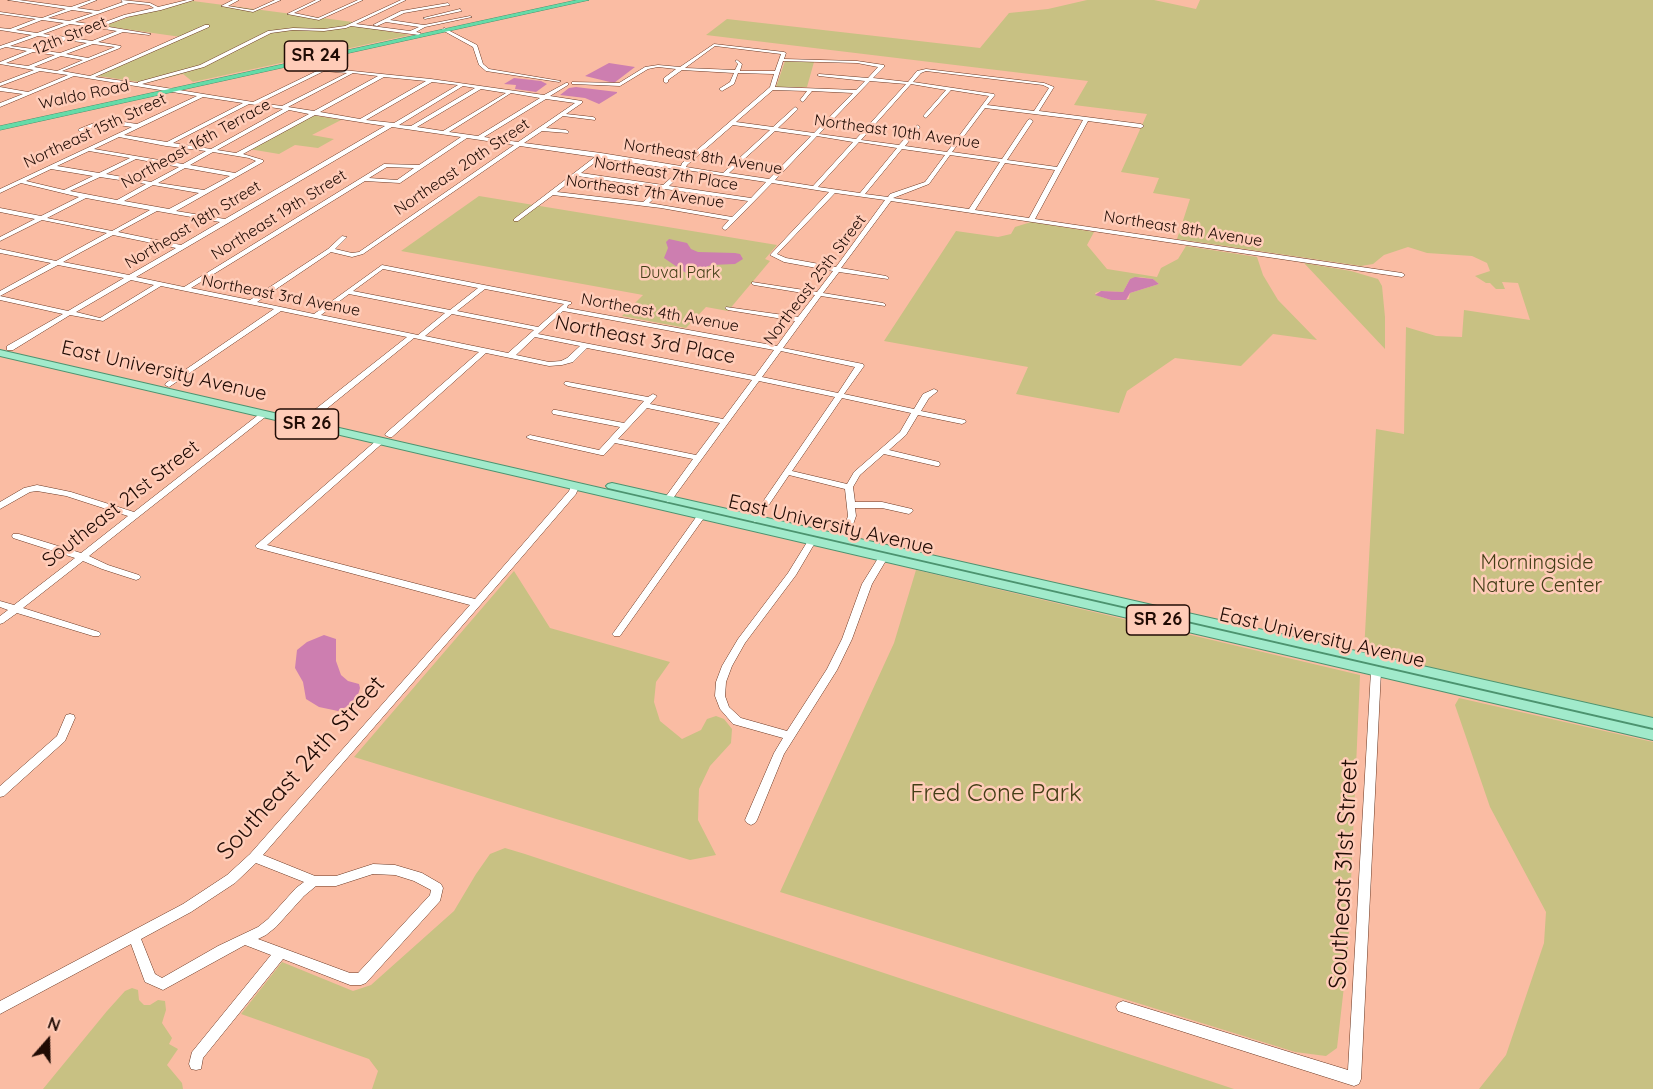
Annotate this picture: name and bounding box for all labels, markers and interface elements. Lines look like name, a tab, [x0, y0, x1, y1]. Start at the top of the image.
street label: 12th Street	[31, 13, 109, 59]
road number: SR 24	[284, 41, 348, 71]
street label: Waldo Road	[37, 76, 131, 114]
street label: Northeast 15th Street	[21, 89, 169, 173]
street label: Northeast 16th Terrace	[118, 95, 274, 193]
street label: Northeast 10th Avenue	[813, 111, 981, 153]
street label: Northeast 20th Street	[391, 115, 533, 219]
street label: Northeast 8th Avenue	[622, 135, 784, 179]
street label: Northeast 7th Place	[593, 153, 739, 195]
street label: Northeast 19th Street	[208, 166, 350, 264]
street label: Northeast 7th Avenue	[564, 171, 726, 213]
street label: Northeast 18th Street	[122, 177, 264, 273]
street label: Northeast 8th Avenue	[1102, 207, 1264, 251]
street label: Northeast 25th Street	[760, 211, 870, 349]
park label: Duval Park	[640, 263, 720, 283]
street label: Northeast 3rd Avenue	[200, 271, 362, 321]
street label: Northeast 4th Avenue	[579, 290, 741, 336]
street label: Northeast 3rd Place	[553, 311, 737, 369]
street label: East University Avenue	[59, 336, 269, 406]
road number: SR 26	[276, 409, 338, 439]
street label: Southeast 21st Street	[38, 435, 204, 573]
street label: East University Avenue	[726, 490, 936, 560]
park label: Morningside Nature Center	[1472, 551, 1602, 598]
street label: East University Avenue	[1217, 603, 1427, 673]
road number: SR 26	[1126, 605, 1190, 635]
street label: Southeast 24th Street	[211, 670, 391, 866]
street label: Southeast 31st Street	[1324, 758, 1364, 990]
park label: Fred Cone Park	[910, 780, 1082, 808]
north arrow	[18, 1011, 78, 1071]
text: N	[45, 1013, 63, 1035]

